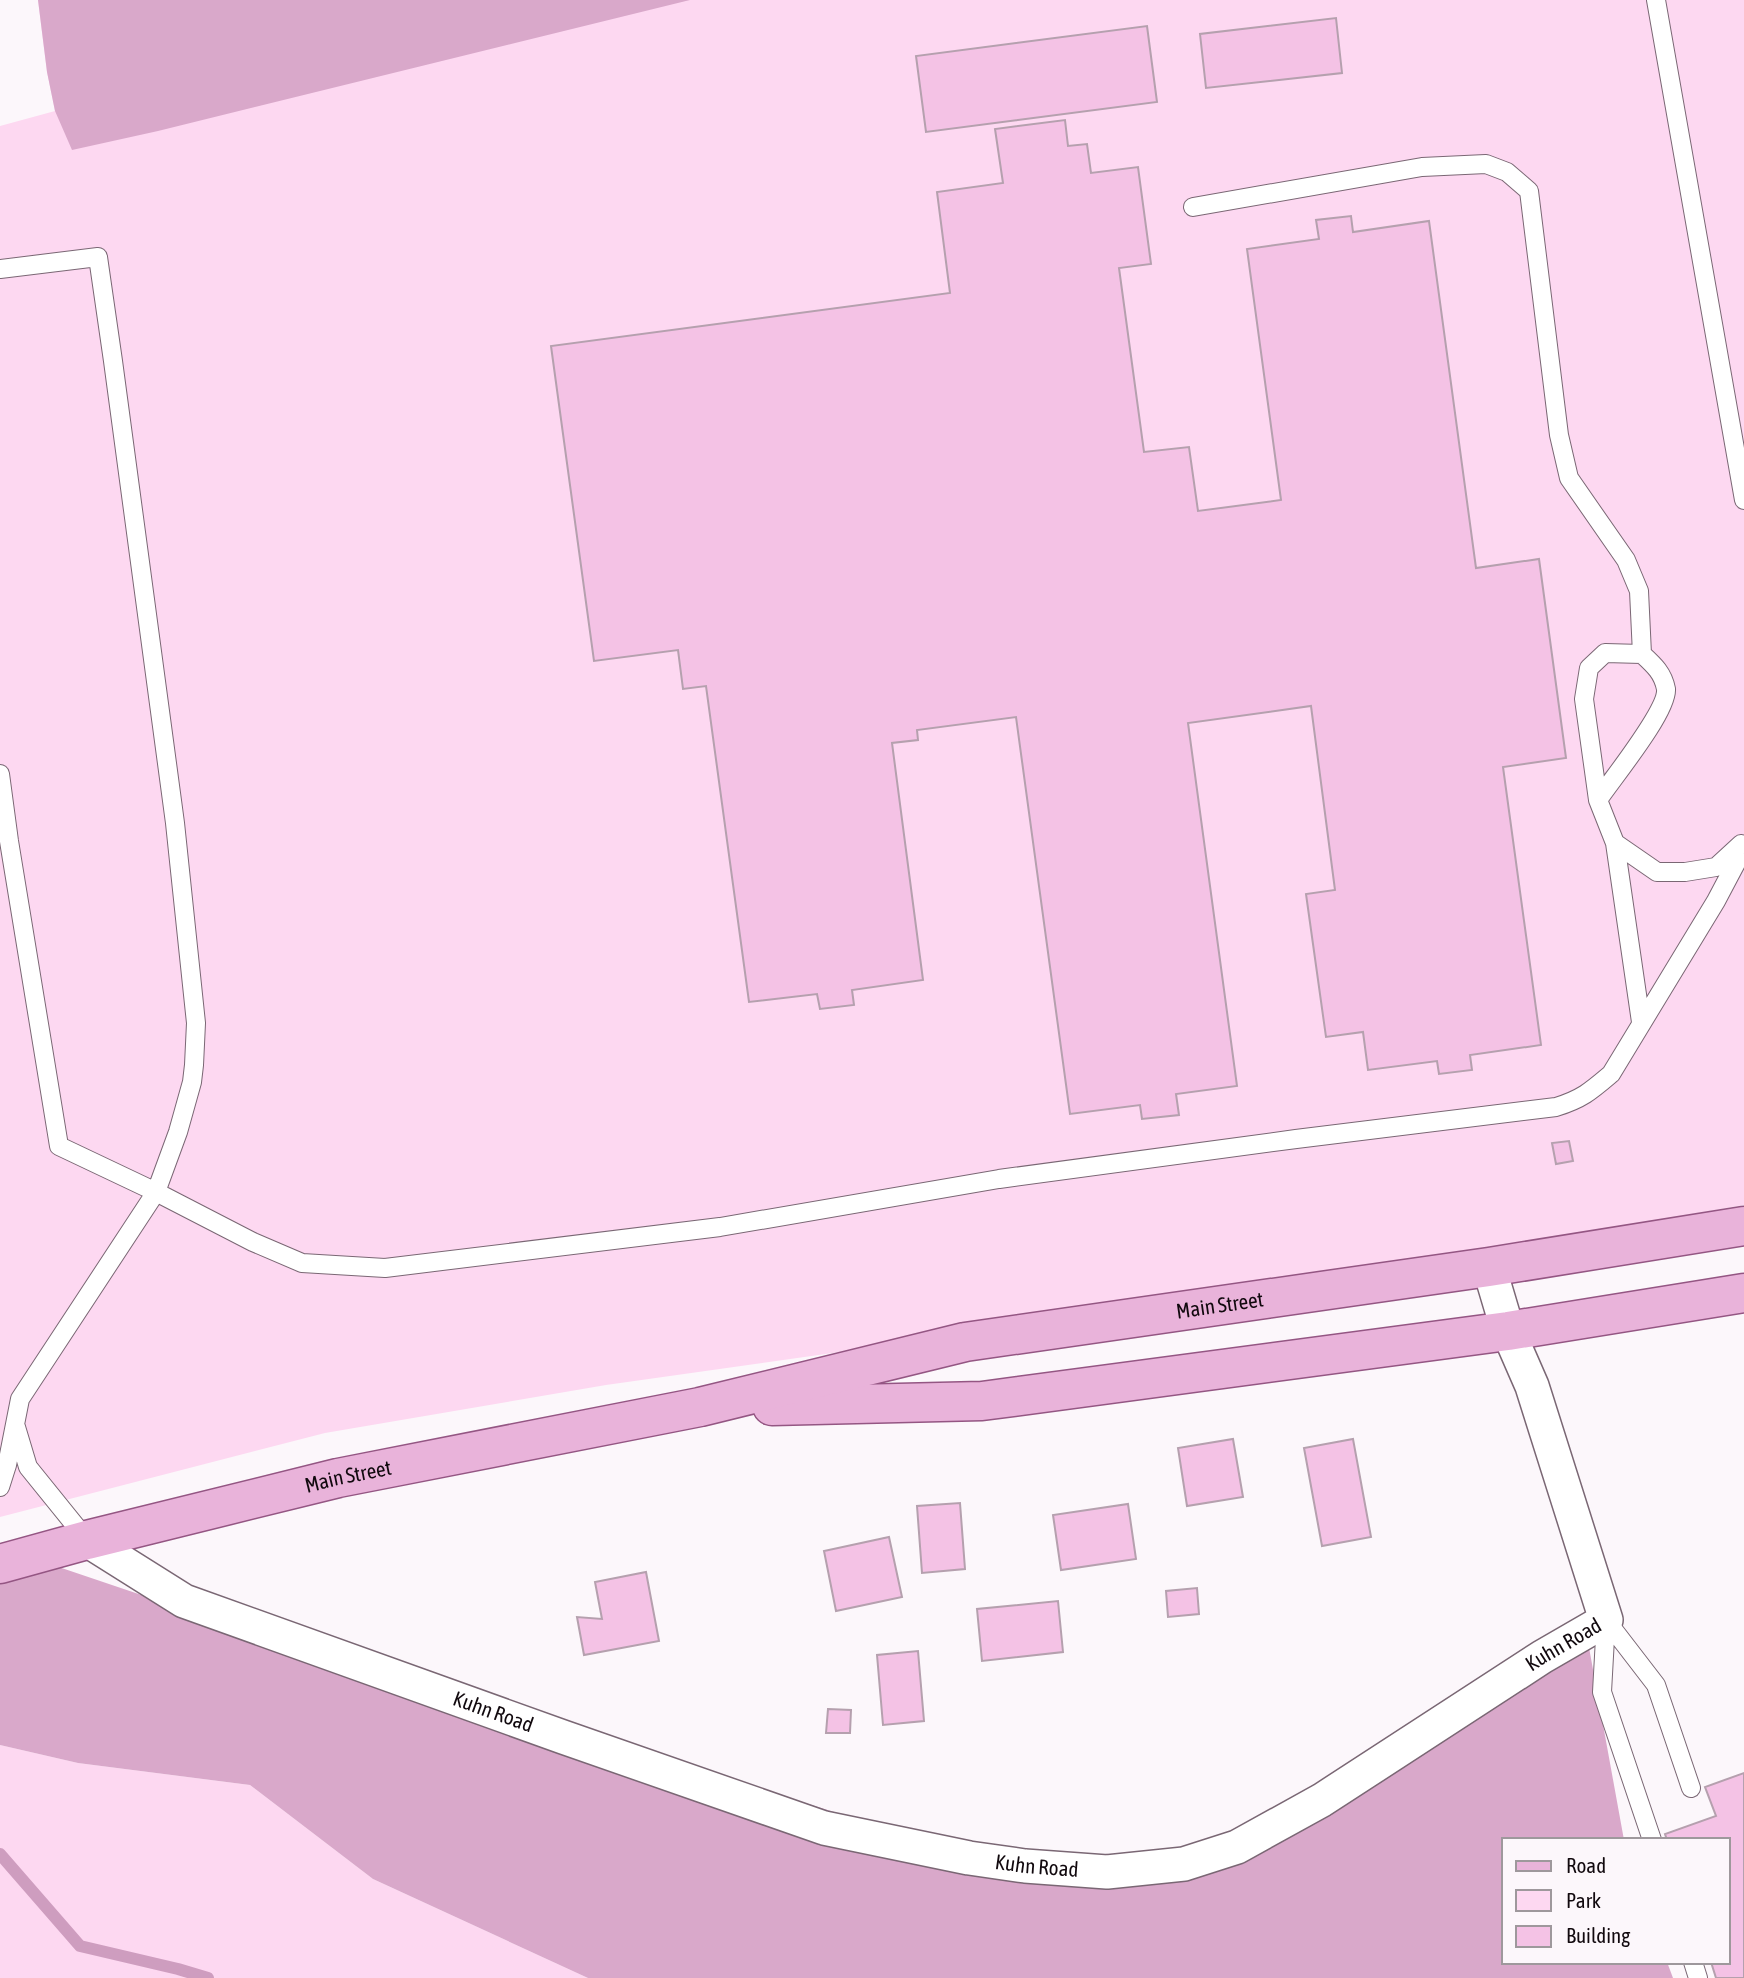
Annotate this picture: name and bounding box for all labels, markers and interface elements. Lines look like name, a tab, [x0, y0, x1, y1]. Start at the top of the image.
street label: Main Street	[1175, 1286, 1265, 1323]
street label: Main Street	[302, 1455, 393, 1497]
street label: Kuhn Road	[1521, 1612, 1605, 1675]
street label: Kuhn Road	[450, 1686, 537, 1736]
legend	[1502, 1838, 1730, 1964]
street label: Kuhn Road	[994, 1849, 1079, 1881]
text: Road	[1566, 1853, 1606, 1877]
text: Park	[1566, 1888, 1601, 1912]
text: Building	[1566, 1923, 1630, 1947]

